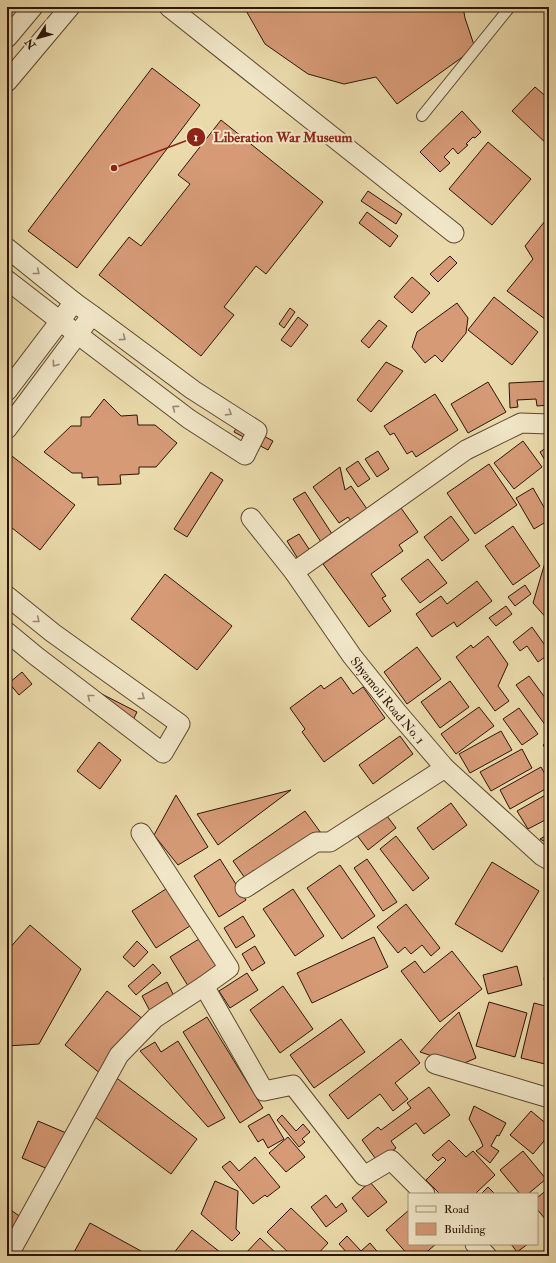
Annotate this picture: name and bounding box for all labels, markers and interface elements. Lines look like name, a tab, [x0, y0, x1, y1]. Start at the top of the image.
north arrow	[18, 18, 58, 58]
text: N	[22, 35, 39, 52]
callout: Liberation War Museum	[186, 124, 361, 150]
text: Liberation War Museum	[214, 129, 353, 146]
text: 1	[194, 130, 198, 145]
one-way arrow	[33, 268, 40, 275]
one-way arrow	[118, 333, 125, 340]
one-way arrow	[53, 359, 60, 366]
one-way arrow	[173, 406, 180, 413]
one-way arrow	[225, 408, 232, 416]
one-way arrow	[33, 616, 40, 623]
street label: Shyamoli Road No. 1	[347, 654, 428, 748]
one-way arrow	[138, 692, 145, 699]
one-way arrow	[87, 694, 94, 702]
legend	[408, 1193, 538, 1245]
text: Road	[444, 1202, 469, 1217]
text: Building	[444, 1222, 487, 1237]

